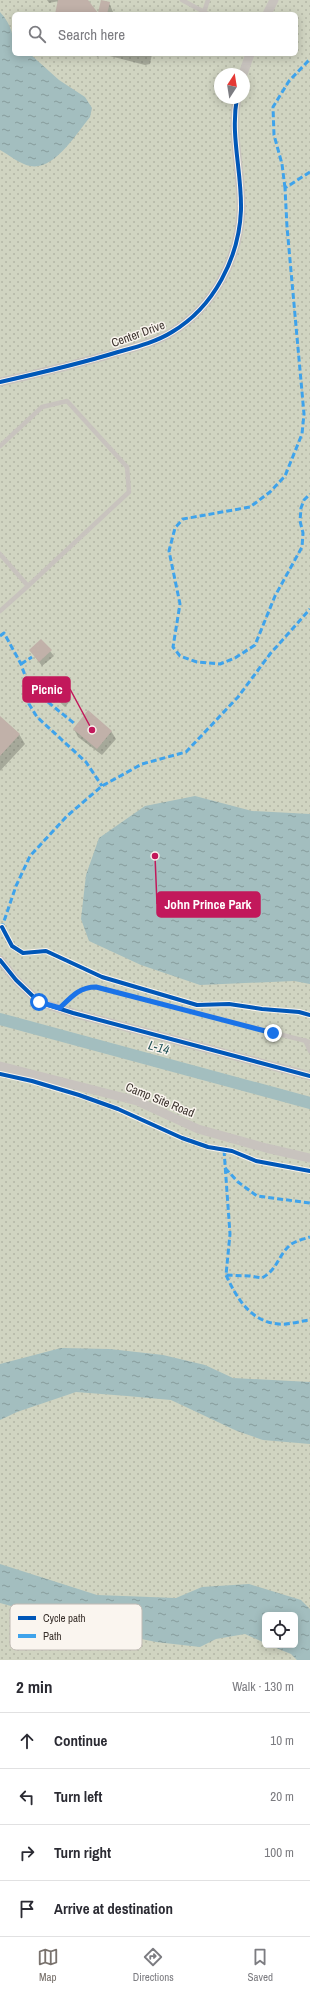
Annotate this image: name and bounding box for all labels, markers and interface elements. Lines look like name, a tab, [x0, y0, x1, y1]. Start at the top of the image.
search box	[12, 12, 298, 56]
icon: search	[26, 23, 48, 45]
text: Search here	[58, 24, 125, 45]
north arrow	[214, 68, 250, 104]
street label: Center Drive	[109, 317, 167, 351]
callout: Picnic	[23, 677, 70, 702]
text: Picnic	[31, 681, 63, 698]
callout: John Prince Park	[157, 892, 260, 917]
text: John Prince Park	[164, 896, 252, 913]
route start	[30, 993, 48, 1011]
route end	[264, 1024, 282, 1042]
water label: L-14	[146, 1037, 171, 1058]
street label: Camp Site Road	[123, 1079, 197, 1121]
legend	[10, 1604, 142, 1650]
text: Cycle path	[43, 1611, 86, 1625]
map controls	[262, 1612, 298, 1648]
button: locate	[262, 1612, 298, 1648]
text: Path	[43, 1629, 62, 1643]
text: 2 min	[16, 1675, 52, 1698]
text: Walk · 130 m	[232, 1678, 294, 1695]
icon: ahead	[16, 1730, 38, 1752]
text: Continue	[54, 1730, 107, 1751]
text: 10 m	[270, 1732, 294, 1749]
icon: left	[16, 1786, 38, 1808]
text: Turn left	[54, 1786, 102, 1807]
text: 20 m	[270, 1788, 294, 1805]
icon: right	[16, 1842, 38, 1864]
text: Turn right	[54, 1842, 111, 1863]
text: 100 m	[264, 1844, 294, 1861]
icon: arrive	[16, 1898, 38, 1920]
text: Arrive at destination	[54, 1898, 173, 1919]
tab: Map	[37, 1946, 59, 1984]
tab: Directions	[133, 1946, 174, 1984]
tab: Saved	[248, 1946, 273, 1984]

